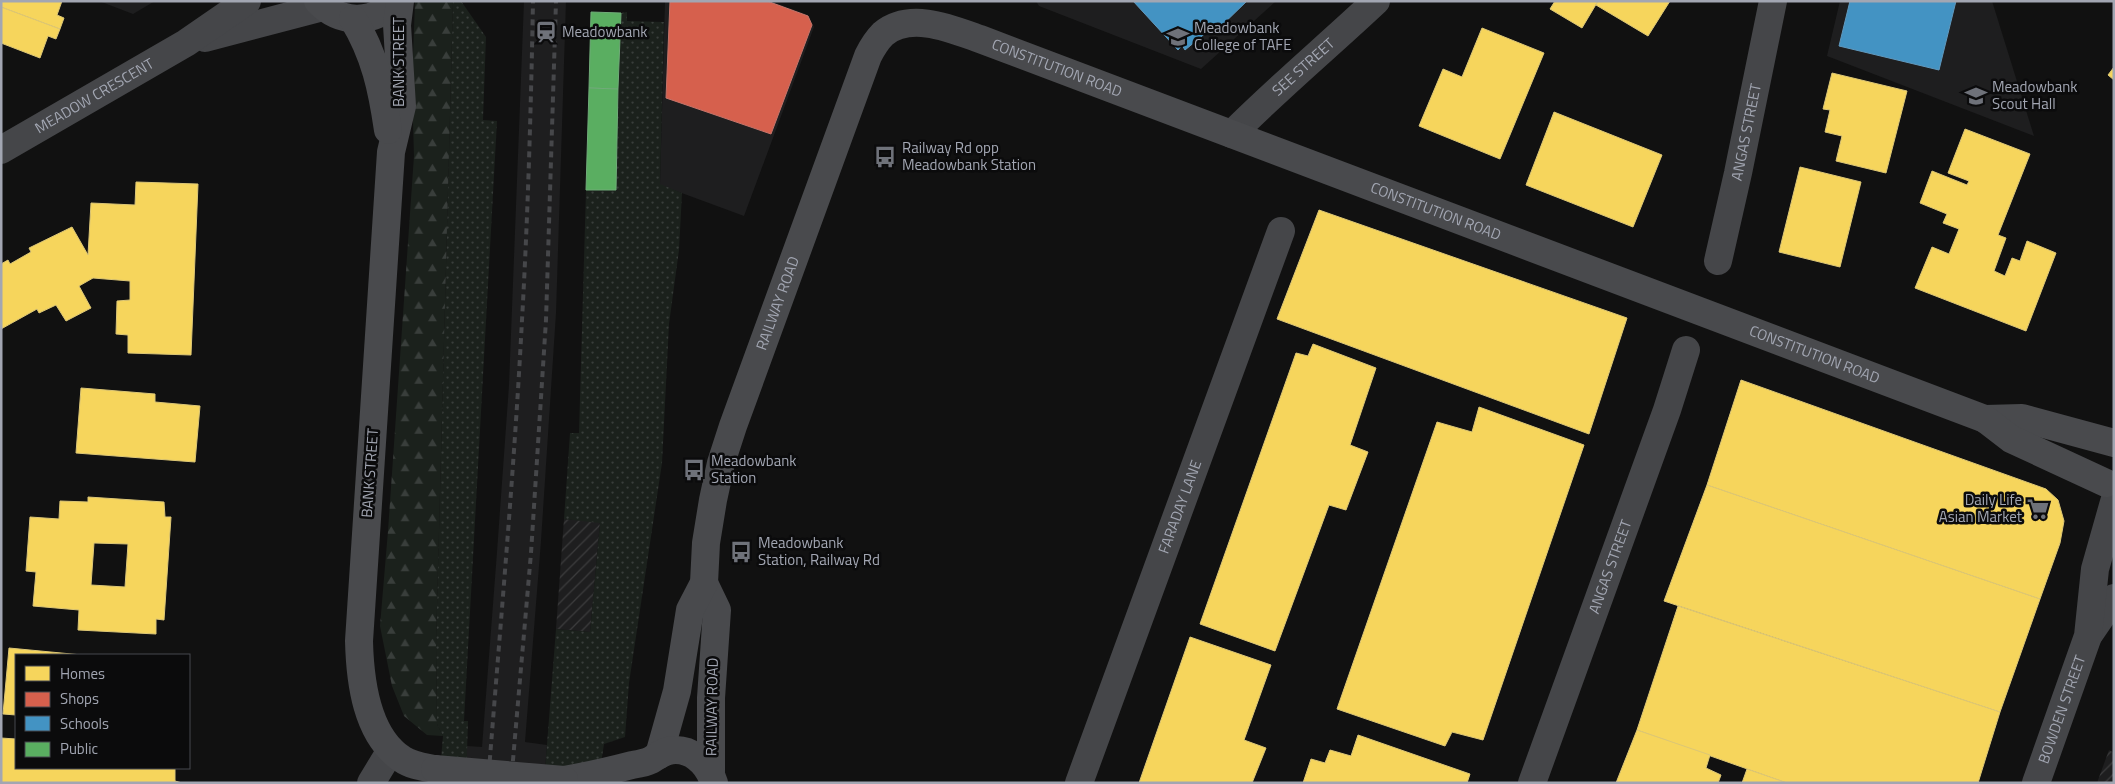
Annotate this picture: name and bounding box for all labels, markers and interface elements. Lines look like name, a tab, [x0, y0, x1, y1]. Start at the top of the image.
place label: Meadowbank College of TAFE	[1194, 16, 1292, 56]
street label: BANK STREET	[387, 17, 410, 107]
station icon: Meadowbank	[533, 19, 559, 45]
place label: Meadowbank	[562, 20, 647, 43]
school or university icon: Meadowbank College of TAFE	[1165, 24, 1191, 50]
street label: CONSTITUTION ROAD	[989, 32, 1126, 103]
street label: SEE STREET	[1267, 32, 1340, 101]
street label: MEADOW CRESCENT	[30, 52, 158, 139]
place label: Meadowbank Scout Hall	[1992, 75, 2077, 115]
street label: ANGAS STREET	[1725, 81, 1767, 183]
school or university icon: Meadowbank Scout Hall	[1963, 83, 1989, 109]
place label: Railway Rd opp Meadowbank Station	[902, 136, 1036, 176]
bus stop icon: Railway Rd opp Meadowbank Station	[872, 144, 898, 170]
street label: CONSTITUTION ROAD	[1367, 176, 1504, 246]
street label: RAILWAY ROAD	[750, 253, 805, 353]
street label: CONSTITUTION ROAD	[1746, 319, 1883, 389]
street label: BANK STREET	[355, 427, 384, 519]
place label: Meadowbank Station	[711, 449, 796, 489]
bus stop icon: Meadowbank Station	[681, 457, 707, 483]
street label: FARADAY LANE	[1152, 457, 1207, 557]
place label: Daily Life Asian Market	[1939, 488, 2023, 528]
supermarket icon: Daily Life Asian Market	[2025, 496, 2051, 522]
street label: ANGAS STREET	[1582, 516, 1637, 617]
place label: Meadowbank Station, Railway Rd	[758, 531, 880, 571]
bus stop icon: Meadowbank Station, Railway Rd	[728, 539, 754, 565]
street label: BOWDEN STREET	[2032, 652, 2091, 767]
legend	[15, 654, 190, 769]
street label: RAILWAY ROAD	[699, 658, 724, 756]
text: Homes	[60, 662, 105, 685]
text: Shops	[60, 687, 99, 710]
text: Schools	[60, 712, 109, 735]
text: Public	[60, 737, 98, 760]

